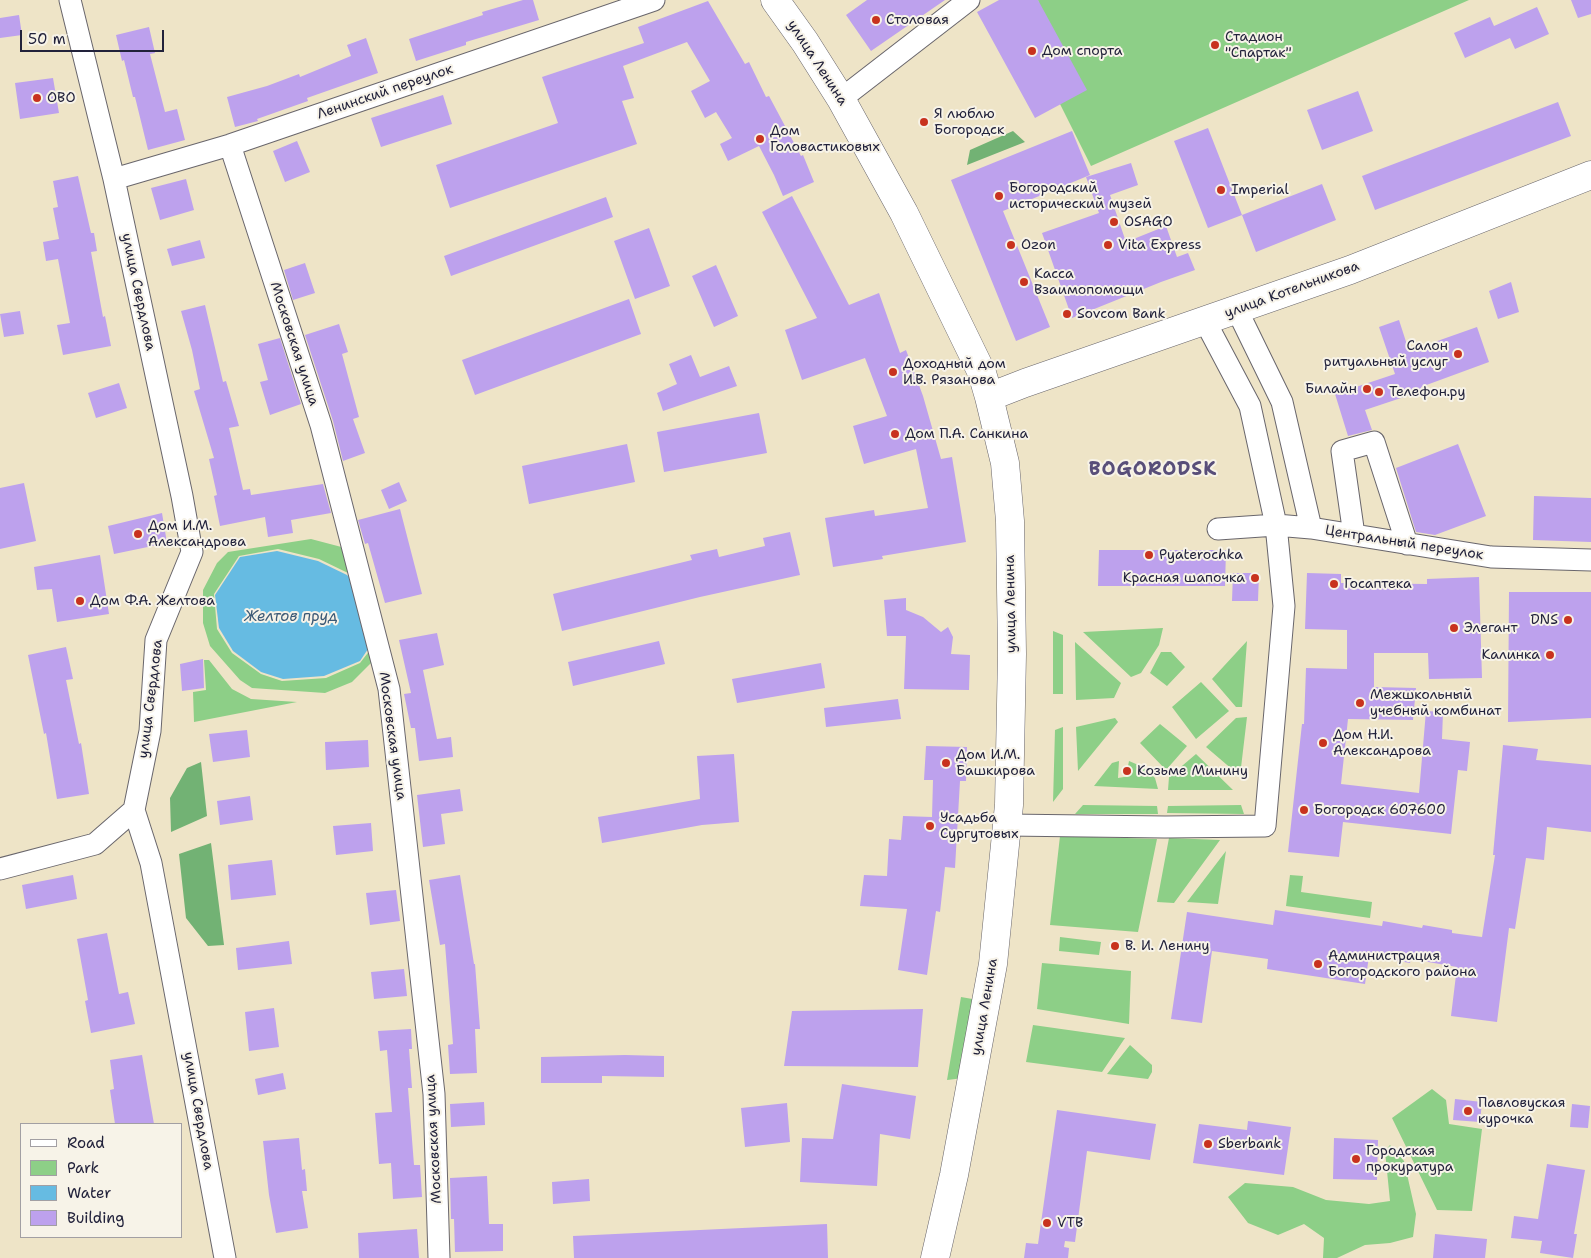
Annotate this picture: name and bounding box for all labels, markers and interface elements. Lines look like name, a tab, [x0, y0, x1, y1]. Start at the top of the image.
place label: Столовая	[886, 12, 949, 28]
marker: Столовая	[870, 14, 882, 26]
street label: улица Ленина	[783, 17, 851, 109]
scale bar	[22, 20, 166, 52]
text: 50 m	[28, 29, 66, 49]
place label: Стадион "Спартак"	[1225, 29, 1292, 62]
marker: Стадион "Спартак"	[1209, 39, 1221, 51]
place label: Дом спорта	[1042, 43, 1122, 59]
marker: Дом спорта	[1026, 45, 1038, 57]
street label: Ленинский переулок	[315, 61, 455, 123]
place label: ОВО	[47, 90, 75, 106]
marker: ОВО	[31, 92, 43, 104]
place label: Я люблю Богородск	[934, 106, 1004, 138]
marker: Я люблю Богородск	[918, 116, 930, 128]
place label: Дом Головастиковых	[770, 123, 880, 156]
marker: Дом Головастиковых	[754, 133, 766, 145]
place label: Богородский исторический музей	[1009, 180, 1152, 212]
place label: Imperial	[1231, 182, 1289, 198]
marker: Imperial	[1215, 184, 1227, 196]
marker: Богородский исторический музей	[993, 190, 1005, 202]
place label: OSAGO	[1124, 214, 1172, 230]
marker: OSAGO	[1108, 216, 1120, 228]
street label: улица Свердлова	[117, 232, 159, 352]
place label: Ozon	[1021, 237, 1056, 253]
place label: Vita Express	[1118, 237, 1201, 253]
marker: Ozon	[1005, 239, 1017, 251]
marker: Vita Express	[1102, 239, 1114, 251]
street label: улица Котельникова	[1222, 258, 1362, 322]
place label: Касса Взаимопомощи	[1034, 266, 1144, 298]
marker: Касса Взаимопомощи	[1018, 276, 1030, 288]
street label: Московская улица	[266, 280, 322, 408]
place label: Sovcom Bank	[1077, 306, 1166, 322]
marker: Sovcom Bank	[1061, 308, 1073, 320]
place label: Салон ритуальный услуг	[1324, 338, 1448, 371]
marker: Салон ритуальный услуг	[1452, 348, 1464, 360]
place label: Доходный дом И.В. Рязанова	[903, 356, 1006, 388]
marker: Доходный дом И.В. Рязанова	[887, 366, 899, 378]
place label: Билайн	[1305, 381, 1357, 397]
marker: Билайн	[1361, 383, 1373, 395]
place label: Телефон.ру	[1389, 384, 1465, 400]
marker: Телефон.ру	[1373, 386, 1385, 398]
place label: Дом П.А. Санкина	[905, 426, 1028, 442]
marker: Дом П.А. Санкина	[889, 428, 901, 440]
district label: BOGORODSK	[1088, 459, 1218, 481]
place label: Дом И.М. Александрова	[148, 518, 246, 550]
street label: Центральный переулок	[1324, 522, 1484, 564]
marker: Дом И.М. Александрова	[132, 528, 144, 540]
place label: Pyaterochka	[1159, 547, 1243, 563]
marker: Pyaterochka	[1143, 549, 1155, 561]
street label: улица Ленина	[1002, 555, 1020, 653]
place label: Красная шапочка	[1123, 570, 1245, 586]
marker: Красная шапочка	[1249, 572, 1261, 584]
place label: Госаптека	[1344, 576, 1412, 592]
marker: Госаптека	[1328, 578, 1340, 590]
place label: Дом Ф.А. Желтова	[90, 593, 215, 609]
marker: Дом Ф.А. Желтова	[74, 595, 86, 607]
water label: Желтов пруд	[244, 608, 338, 626]
place label: DNS	[1530, 612, 1558, 628]
marker: DNS	[1562, 614, 1574, 626]
place label: Элегант	[1464, 620, 1518, 636]
marker: Элегант	[1448, 622, 1460, 634]
street label: улица Свердлова	[135, 639, 167, 759]
place label: Калинка	[1481, 647, 1540, 663]
marker: Калинка	[1544, 649, 1556, 661]
street label: Московская улица	[375, 671, 409, 801]
place label: Межшкольный учебный комбинат	[1370, 687, 1501, 720]
marker: Межшкольный учебный комбинат	[1354, 697, 1366, 709]
place label: Дом Н.И. Александрова	[1333, 727, 1431, 760]
marker: Дом Н.И. Александрова	[1317, 737, 1329, 749]
place label: Дом И.М. Башкирова	[956, 747, 1035, 780]
marker: Дом И.М. Башкирова	[940, 757, 952, 769]
place label: Козьме Минину	[1137, 763, 1248, 779]
marker: Козьме Минину	[1121, 765, 1133, 777]
place label: Богородск 607600	[1314, 802, 1446, 818]
marker: Богородск 607600	[1298, 804, 1310, 816]
place label: Усадьба Сургутовых	[940, 810, 1018, 842]
marker: Усадьба Сургутовых	[924, 820, 936, 832]
place label: В. И. Ленину	[1125, 938, 1210, 954]
marker: В. И. Ленину	[1109, 940, 1121, 952]
place label: Администрация Богородского района	[1328, 948, 1476, 980]
street label: улица Ленина	[968, 957, 1002, 1057]
marker: Администрация Богородского района	[1312, 958, 1324, 970]
street label: улица Свердлова	[179, 1051, 217, 1171]
street label: Московская улица	[422, 1074, 446, 1204]
place label: Павловуская курочка	[1478, 1095, 1565, 1128]
marker: Павловуская курочка	[1462, 1105, 1474, 1117]
legend	[20, 1123, 182, 1238]
text: Road	[67, 1133, 105, 1153]
place label: Sberbank	[1218, 1136, 1281, 1152]
marker: Sberbank	[1202, 1138, 1214, 1150]
place label: Городская прокуратура	[1366, 1143, 1454, 1176]
marker: Городская прокуратура	[1350, 1153, 1362, 1165]
text: Park	[67, 1158, 99, 1178]
text: Water	[67, 1183, 111, 1203]
text: Building	[67, 1208, 124, 1228]
place label: VTB	[1057, 1215, 1083, 1231]
marker: VTB	[1041, 1217, 1053, 1229]

